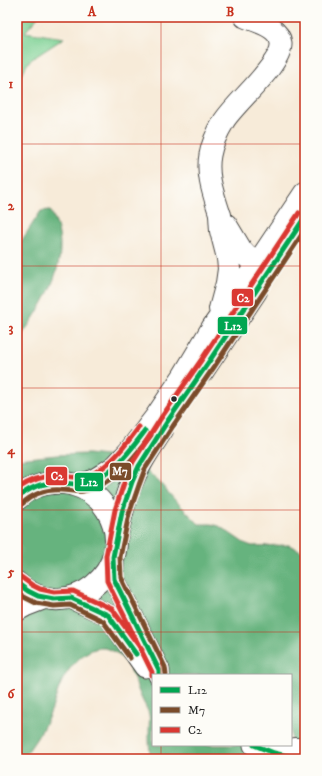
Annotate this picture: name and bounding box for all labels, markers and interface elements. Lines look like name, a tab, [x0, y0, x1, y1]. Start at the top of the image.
text: A	[87, 4, 97, 20]
text: B	[226, 4, 234, 20]
text: 1	[9, 76, 14, 92]
text: 2	[8, 198, 15, 214]
line badge: C2	[231, 288, 254, 307]
text: C2	[237, 292, 250, 306]
line badge: L12	[217, 316, 248, 335]
text: 3	[9, 320, 14, 336]
text: L12	[224, 320, 242, 334]
unlabelled marker	[169, 394, 179, 404]
text: 4	[6, 442, 15, 459]
line badge: M7	[109, 462, 132, 481]
text: M7	[112, 465, 128, 479]
line badge: C2	[45, 466, 68, 486]
text: C2	[51, 470, 64, 484]
line badge: L12	[74, 472, 104, 492]
text: L12	[80, 476, 98, 490]
text: 5	[7, 564, 15, 580]
legend	[152, 674, 292, 746]
text: L12	[188, 683, 207, 698]
text: 6	[8, 686, 16, 702]
text: M7	[188, 703, 205, 718]
text: C2	[188, 723, 202, 738]

